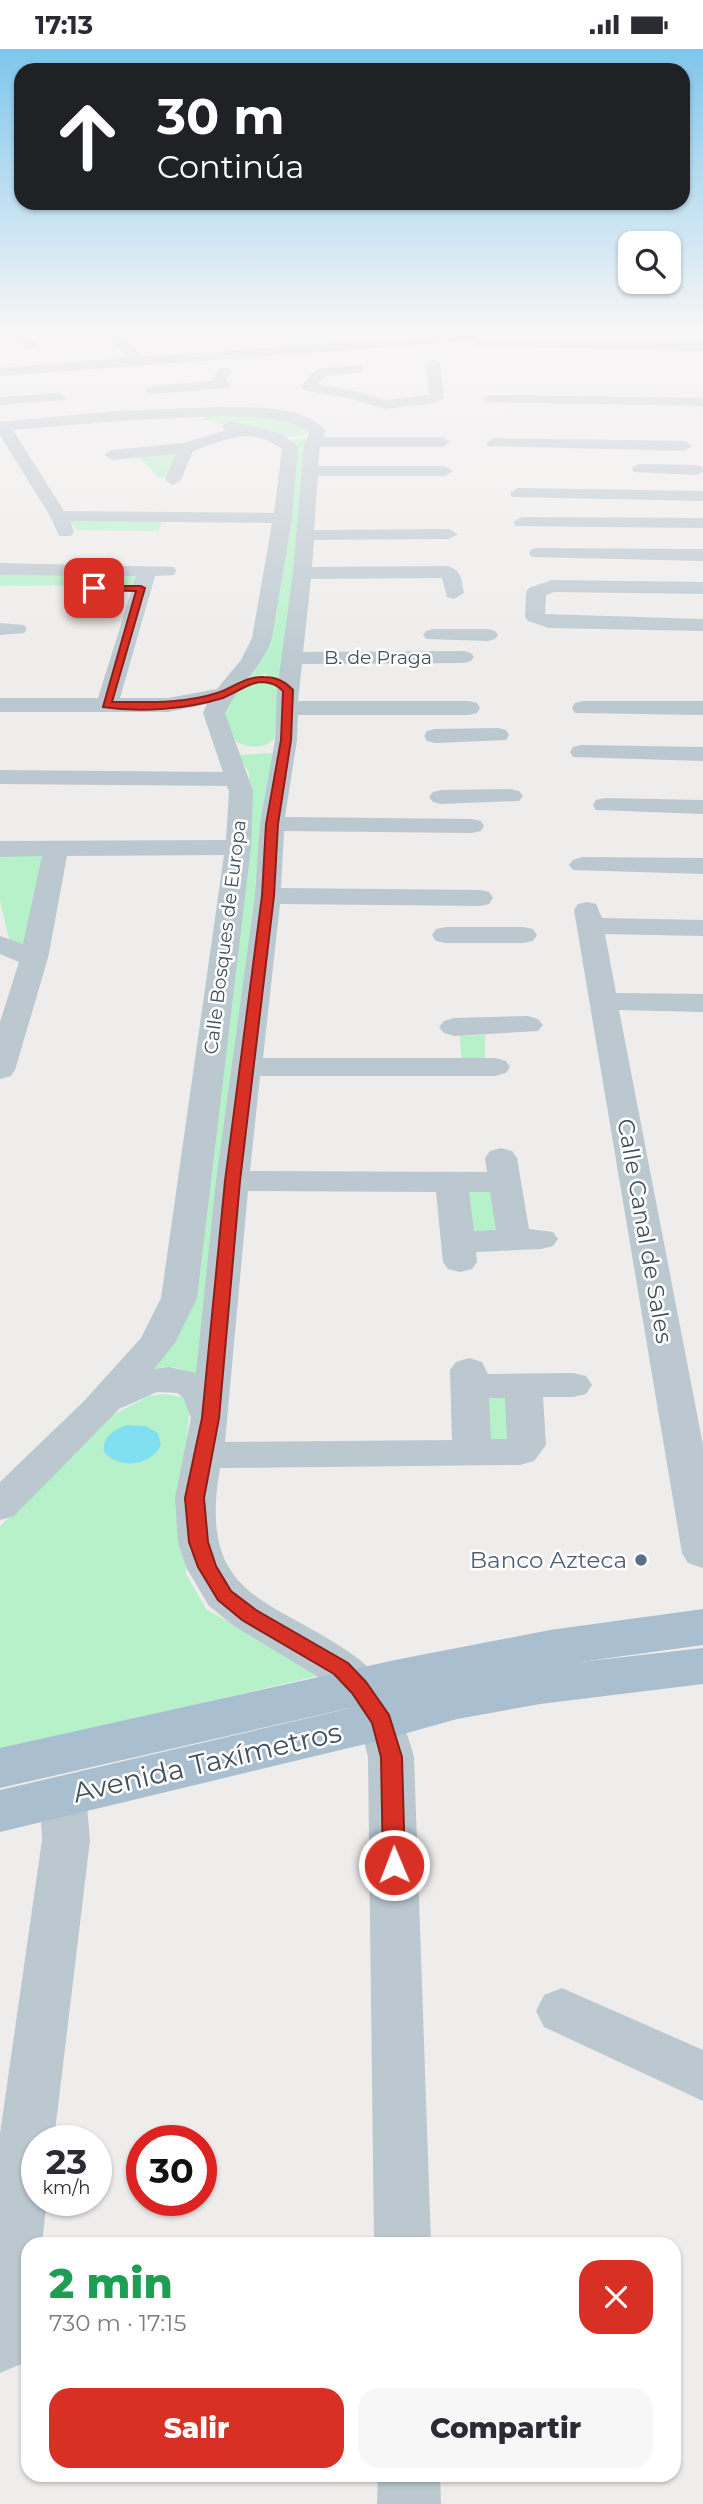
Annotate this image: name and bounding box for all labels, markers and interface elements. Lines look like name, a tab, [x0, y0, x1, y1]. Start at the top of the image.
text: 17:13	[35, 9, 93, 41]
text: 30 m	[157, 87, 285, 146]
icon: ahead	[42, 91, 133, 182]
text: Continúa	[157, 147, 304, 186]
map controls	[618, 231, 681, 294]
button: search	[618, 231, 681, 294]
pin	[64, 558, 124, 618]
icon: arrive	[75, 569, 113, 607]
street label: B. de Praga	[324, 646, 432, 669]
street label: Calle Bosques de Europa	[199, 818, 251, 1056]
street label: Calle Canal de Sales	[611, 1117, 679, 1345]
place label: Banco Azteca	[470, 1546, 627, 1574]
marker: Banco Azteca	[633, 1552, 649, 1568]
street label: Avenida Taxímetros	[69, 1715, 345, 1809]
position arrow	[357, 1828, 431, 1902]
speed limit sign: 30	[126, 2125, 217, 2216]
text: 23	[46, 2140, 87, 2183]
text: km/h	[42, 2177, 91, 2199]
text: 2 min	[49, 2257, 173, 2309]
button: close	[579, 2260, 653, 2334]
text: 730 m · 17:15	[49, 2309, 186, 2337]
button: Salir	[49, 2388, 344, 2468]
button: Compartir	[358, 2388, 653, 2468]

